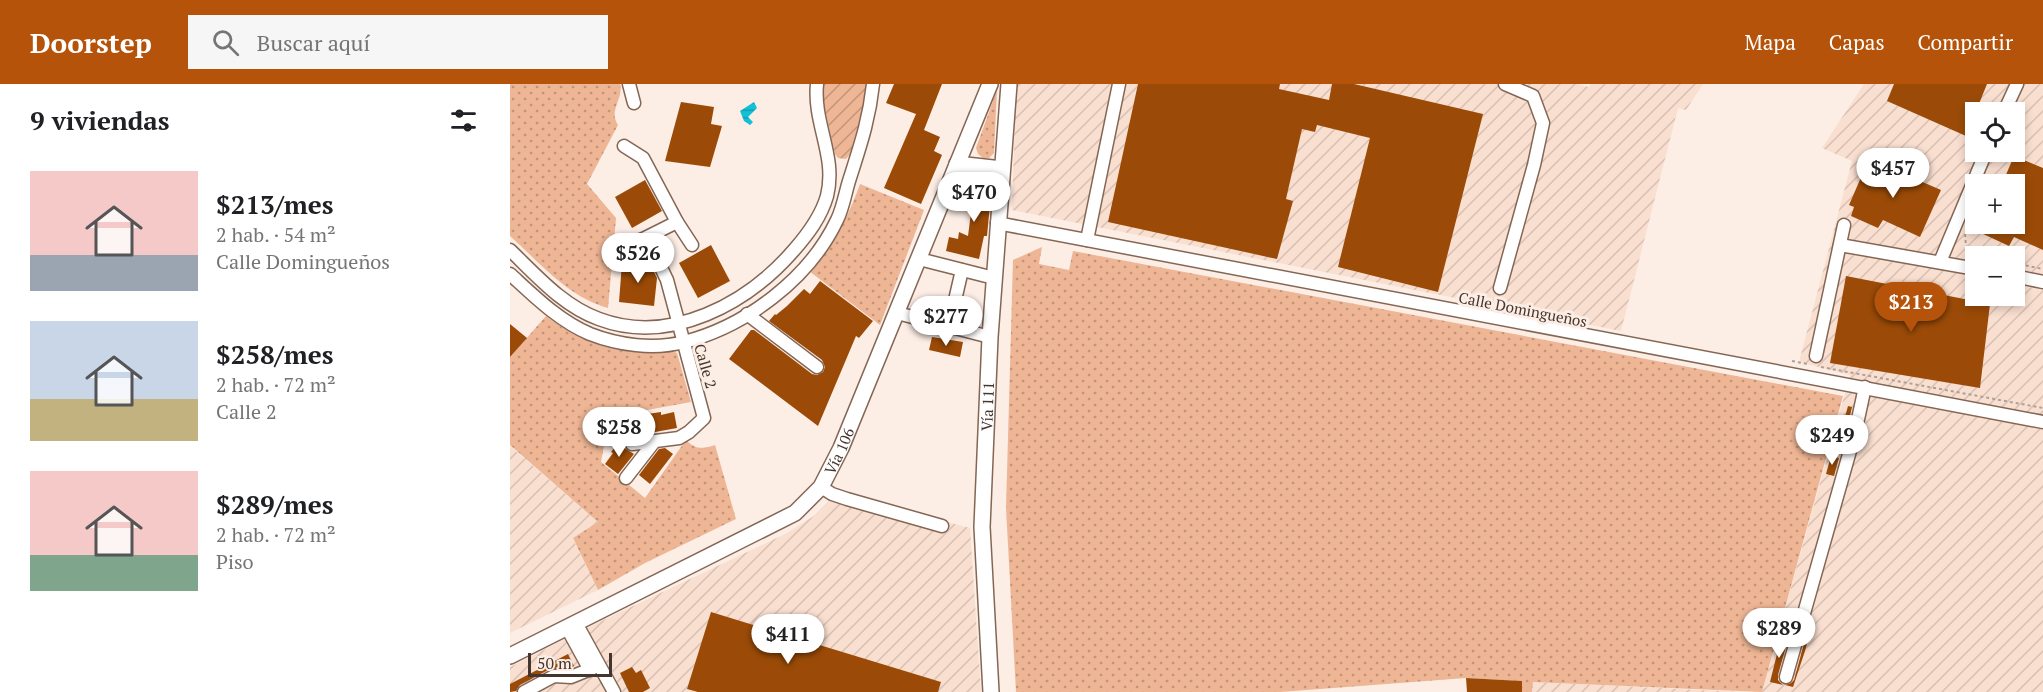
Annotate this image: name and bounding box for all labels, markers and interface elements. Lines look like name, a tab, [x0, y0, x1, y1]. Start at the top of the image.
search box	[188, 15, 608, 69]
text: Doorstep	[30, 24, 152, 61]
icon: search	[209, 26, 242, 59]
text: Buscar aquí	[257, 28, 370, 57]
text: Mapa	[1744, 28, 1796, 56]
text: Capas	[1829, 28, 1885, 56]
text: Compartir	[1918, 28, 2013, 56]
map controls	[1965, 102, 2025, 306]
button: locate	[1965, 102, 2025, 162]
text: 9 viviendas	[30, 103, 170, 137]
icon: filters	[447, 104, 480, 137]
pin: $457	[1857, 148, 1929, 199]
text: $457	[1870, 154, 1916, 181]
pin: $470	[938, 172, 1010, 223]
button: +	[1965, 174, 2025, 234]
text: $470	[951, 178, 997, 205]
text: $213/mes	[216, 187, 333, 221]
icon: home	[78, 195, 150, 267]
text: 2 hab. · 54 m²	[216, 221, 336, 248]
pin: $526	[602, 233, 674, 284]
text: $526	[615, 239, 661, 266]
button: −	[1965, 246, 2025, 306]
text: Calle Domingueños	[216, 248, 390, 275]
pin: $213	[1875, 282, 1947, 333]
street label: Calle Domingueños	[1457, 287, 1589, 331]
text: $213	[1888, 288, 1934, 315]
pin: $277	[910, 296, 982, 347]
text: $277	[923, 302, 969, 329]
text: $258/mes	[216, 337, 333, 371]
street label: Calle 2	[690, 341, 722, 391]
icon: home	[78, 345, 150, 417]
text: 2 hab. · 72 m²	[216, 371, 336, 398]
street label: Vía 111	[976, 381, 998, 431]
text: Calle 2	[216, 398, 277, 425]
pin: $258	[583, 407, 655, 458]
text: $258	[596, 413, 642, 440]
pin: $249	[1796, 415, 1868, 466]
text: $249	[1809, 421, 1855, 448]
street label: Vía 106	[819, 425, 858, 478]
text: $289/mes	[216, 487, 333, 521]
icon: home	[78, 495, 150, 567]
text: 2 hab. · 72 m²	[216, 521, 336, 548]
text: Piso	[216, 548, 254, 575]
pin: $289	[1743, 608, 1815, 659]
pin: $411	[752, 614, 824, 665]
text: $289	[1756, 614, 1802, 641]
text: $411	[765, 620, 811, 647]
scale bar	[528, 650, 612, 678]
text: 50 m	[537, 652, 572, 674]

